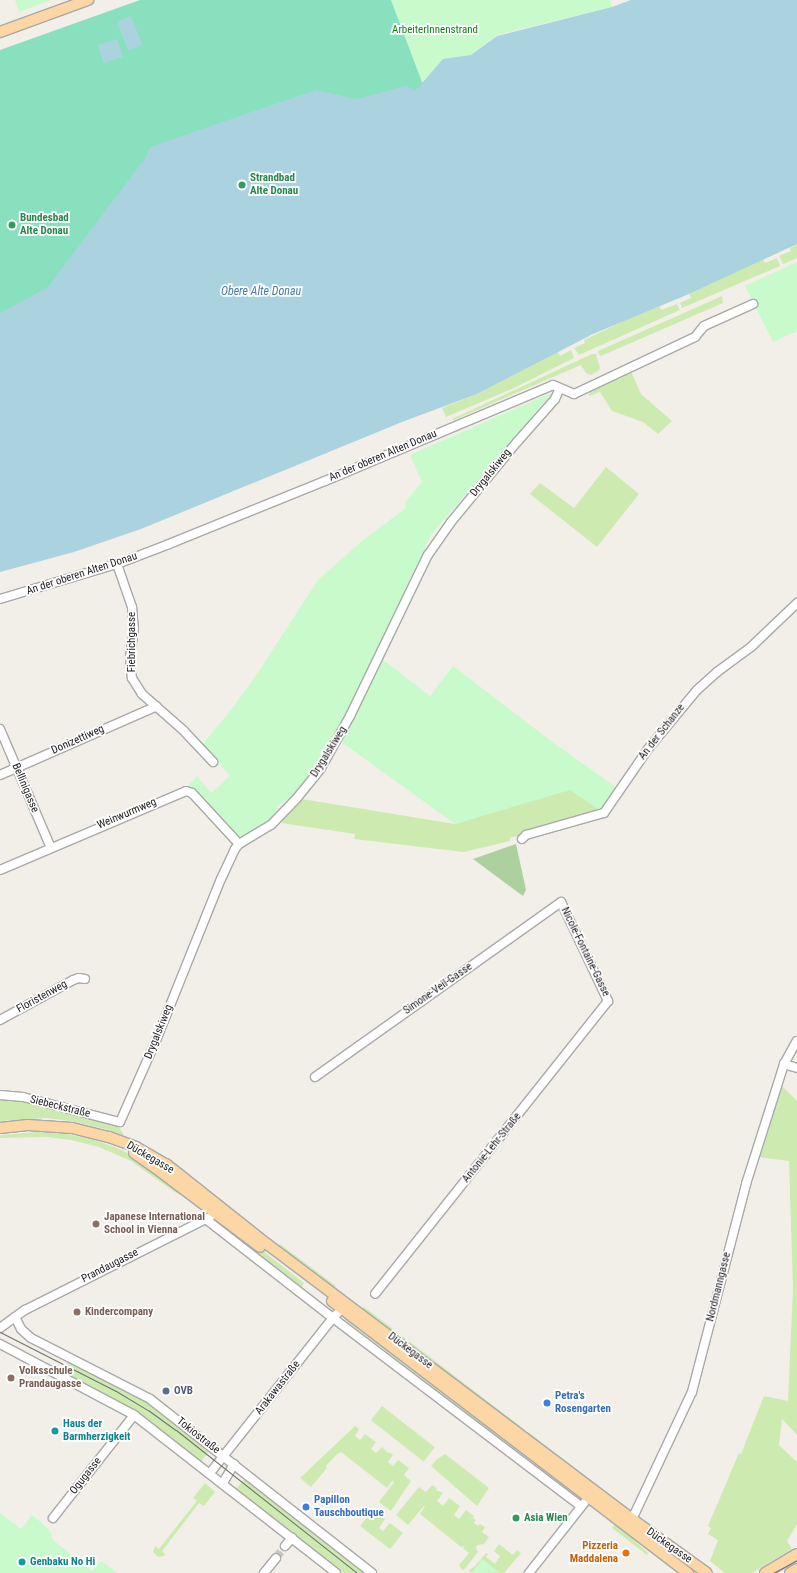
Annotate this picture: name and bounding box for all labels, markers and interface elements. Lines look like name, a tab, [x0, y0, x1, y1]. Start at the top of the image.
park label: ArbeiterInnenstrand	[392, 23, 478, 37]
place label: Strandbad Alte Donau	[250, 172, 298, 198]
marker: Strandbad Alte Donau	[237, 180, 247, 190]
place label: Bundesbad Alte Donau	[20, 212, 69, 238]
marker: Bundesbad Alte Donau	[7, 220, 17, 230]
water label: Obere Alte Donau	[221, 285, 301, 299]
street label: An der oberen Alten Donau	[327, 427, 439, 485]
street label: Drygalskiweg	[468, 446, 514, 500]
street label: An der oberen Alten Donau	[25, 550, 139, 598]
street label: Fiebrichgasse	[125, 612, 139, 672]
street label: An der Schanze	[636, 701, 688, 763]
street label: Donizettiweg	[50, 723, 106, 757]
street label: Drygalskiweg	[308, 724, 350, 780]
street label: Bellinigasse	[9, 761, 41, 815]
street label: Weinwurmweg	[95, 796, 159, 832]
street label: Nicole-Fontaine-Gasse	[558, 905, 612, 999]
street label: Simone-Veil-Gasse	[401, 960, 475, 1018]
street label: Floristenweg	[14, 978, 70, 1016]
street label: Drygalskiweg	[142, 1003, 176, 1061]
street label: Siebeckstraße	[29, 1093, 91, 1121]
street label: Antonie-Lehr-Straße	[460, 1110, 524, 1186]
street label: Dückegasse	[124, 1139, 176, 1177]
place label: Japanese International School in Vienna	[104, 1211, 205, 1237]
marker: Japanese International School in Vienna	[91, 1219, 101, 1229]
street label: Prandaugasse	[79, 1246, 141, 1286]
street label: Nordmanngasse	[704, 1251, 734, 1323]
place label: Kindercompany	[85, 1305, 153, 1319]
marker: Kindercompany	[72, 1307, 82, 1317]
street label: Dückegasse	[385, 1330, 435, 1372]
street label: Arakawastraße	[253, 1358, 303, 1418]
place label: Volksschule Prandaugasse	[19, 1365, 81, 1391]
marker: Volksschule Prandaugasse	[6, 1373, 16, 1383]
place label: OVB	[174, 1384, 193, 1398]
marker: OVB	[161, 1386, 171, 1396]
place label: Petra's Rosengarten	[555, 1390, 611, 1416]
marker: Petra's Rosengarten	[542, 1398, 552, 1408]
street label: Tokiostraße	[174, 1415, 222, 1457]
place label: Haus der Barmherzigkeit	[63, 1418, 130, 1444]
marker: Haus der Barmherzigkeit	[50, 1426, 60, 1436]
street label: Ogugasse	[67, 1455, 105, 1497]
place label: Papillon Tauschboutique	[314, 1494, 384, 1520]
marker: Papillon Tauschboutique	[301, 1502, 311, 1512]
place label: Asia Wien	[524, 1511, 568, 1525]
marker: Asia Wien	[511, 1513, 521, 1523]
street label: Dückegasse	[644, 1526, 694, 1566]
place label: Pizzeria Maddalena	[570, 1540, 618, 1566]
marker: Pizzeria Maddalena	[621, 1548, 631, 1558]
place label: Genbaku No Hi	[30, 1555, 95, 1569]
marker: Genbaku No Hi	[17, 1557, 27, 1567]

